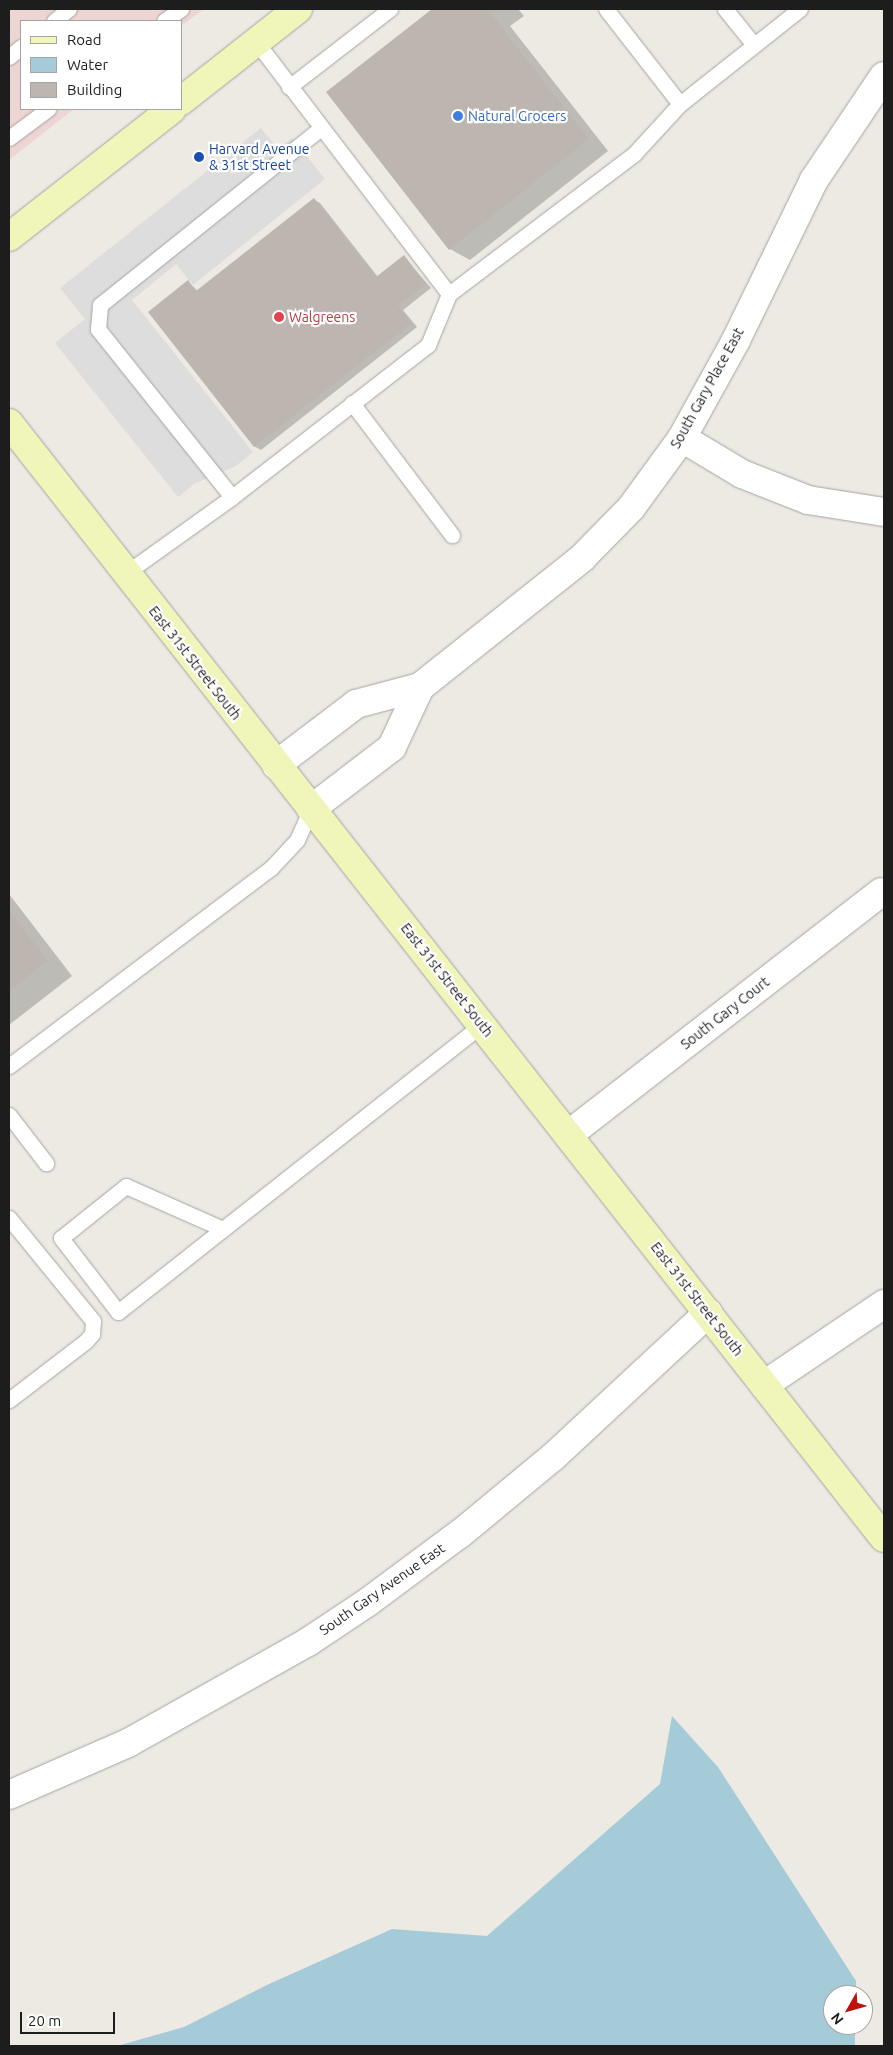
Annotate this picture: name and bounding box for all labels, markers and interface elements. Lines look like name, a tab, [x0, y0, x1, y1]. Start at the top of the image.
legend	[20, 20, 182, 110]
text: Road	[67, 31, 102, 48]
text: Water	[67, 56, 108, 73]
text: Building	[67, 81, 122, 98]
place label: Natural Grocers	[468, 108, 566, 124]
marker: Natural Grocers	[452, 110, 464, 122]
place label: Harvard Avenue & 31st Street	[209, 141, 309, 174]
marker: Harvard Avenue & 31st Street	[193, 151, 205, 163]
place label: Walgreens	[289, 309, 355, 325]
marker: Walgreens	[273, 311, 285, 323]
street label: South Gary Place East	[667, 325, 747, 451]
street label: East 31st Street South	[145, 603, 245, 723]
street label: East 31st Street South	[397, 920, 497, 1040]
street label: South Gary Court	[677, 973, 773, 1053]
street label: East 31st Street South	[647, 1239, 747, 1359]
street label: South Gary Avenue East	[316, 1539, 448, 1639]
north arrow	[823, 1985, 873, 2035]
scale bar	[22, 2002, 118, 2034]
text: N	[827, 2010, 846, 2028]
text: 20 m	[28, 2012, 61, 2029]

